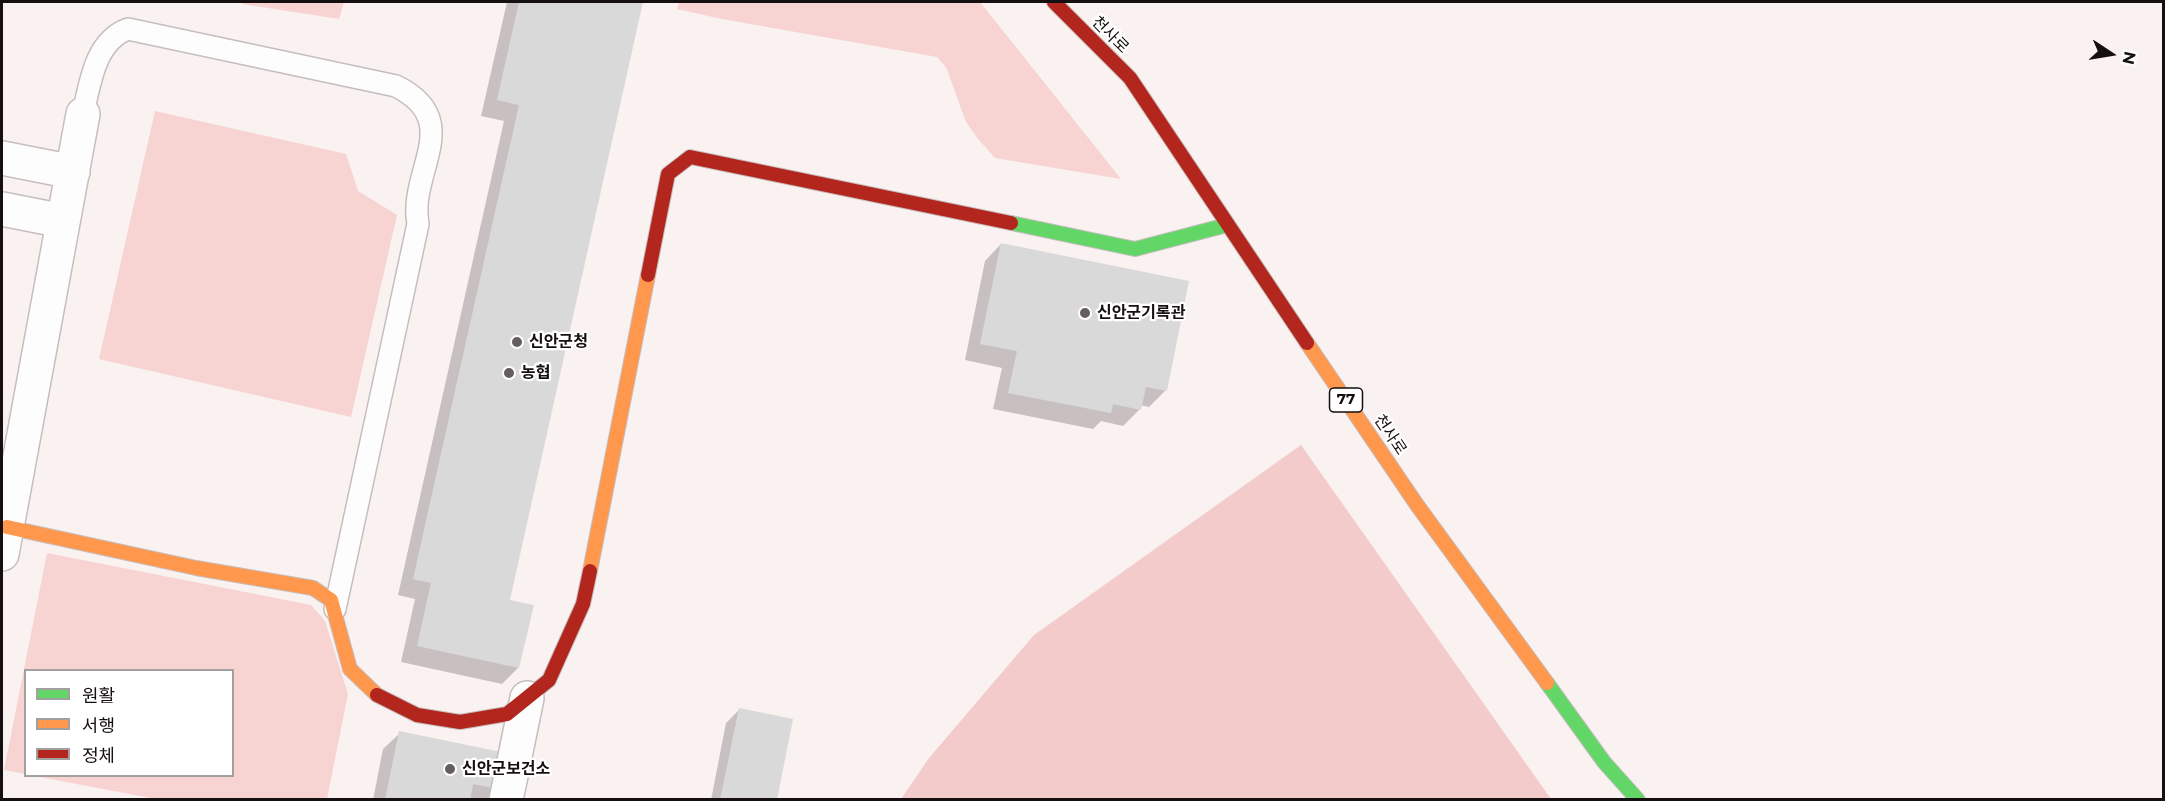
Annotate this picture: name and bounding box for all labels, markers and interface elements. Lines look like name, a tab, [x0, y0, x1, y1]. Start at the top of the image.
street label: 천사로	[1088, 13, 1132, 57]
north arrow	[2081, 24, 2141, 84]
text: N	[2118, 50, 2140, 66]
place label: 신안군기록관	[1097, 303, 1185, 323]
marker: 신안군기록관	[1078, 306, 1092, 320]
place label: 신안군청	[529, 332, 588, 352]
marker: 신안군청	[510, 335, 524, 349]
place label: 농협	[521, 363, 550, 383]
marker: 농협	[502, 366, 516, 380]
road number: 77	[1330, 388, 1362, 412]
street label: 천사로	[1370, 411, 1410, 459]
legend	[24, 669, 234, 777]
text: 원활	[82, 685, 115, 707]
text: 서행	[82, 715, 115, 737]
text: 정체	[82, 745, 115, 767]
place label: 신안군보건소	[462, 759, 550, 779]
marker: 신안군보건소	[443, 762, 457, 776]

